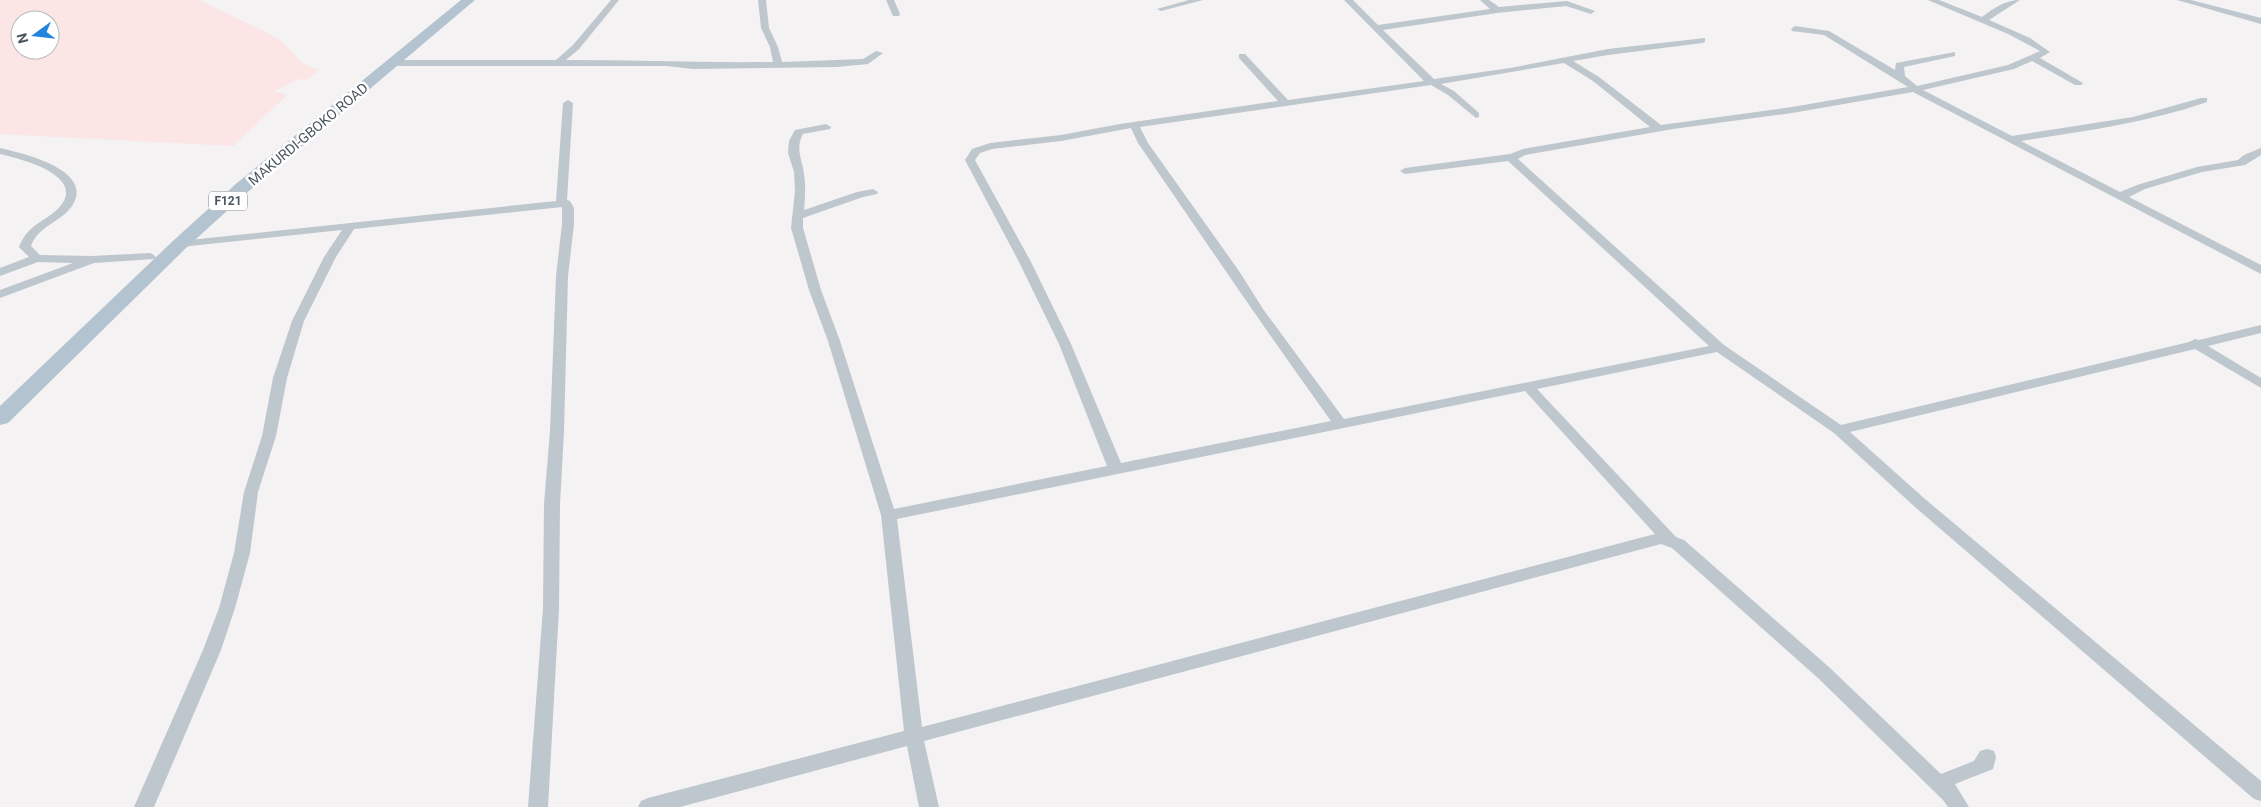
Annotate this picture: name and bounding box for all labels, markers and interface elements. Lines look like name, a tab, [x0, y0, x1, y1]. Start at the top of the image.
north arrow	[10, 10, 60, 60]
text: N	[13, 32, 31, 45]
street label: MAKURDI-GBOKO ROAD	[245, 79, 371, 189]
road number: F121	[209, 192, 247, 210]

